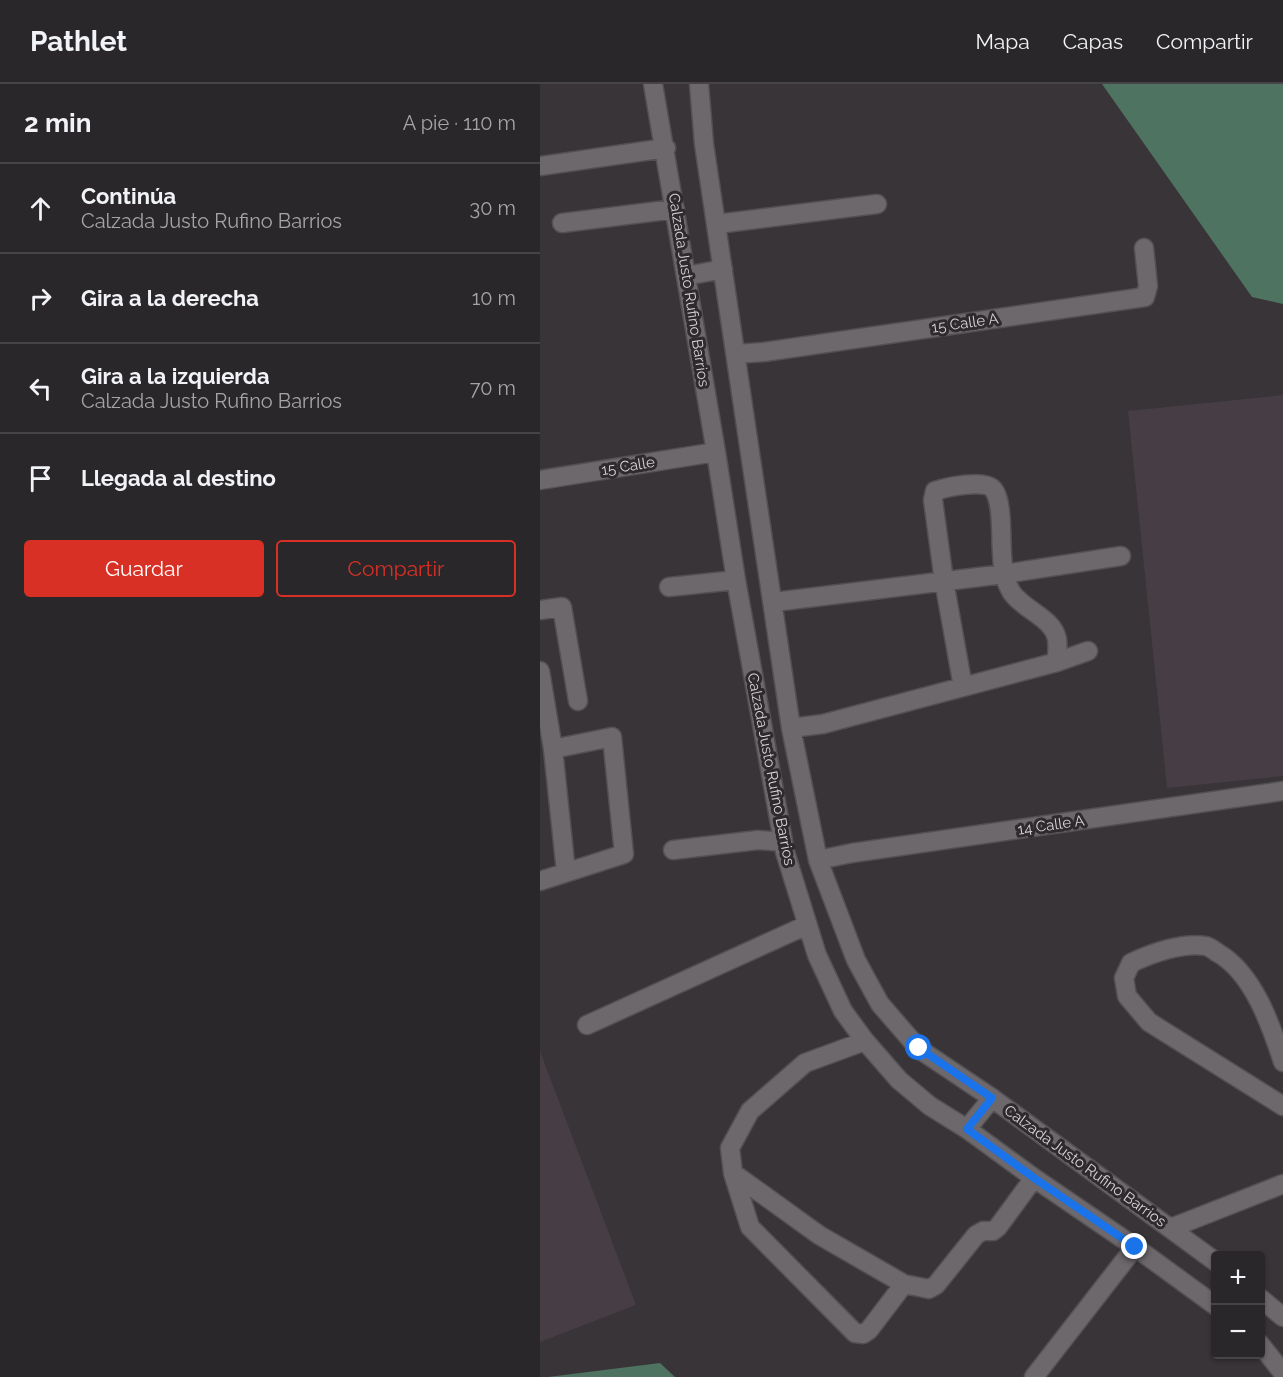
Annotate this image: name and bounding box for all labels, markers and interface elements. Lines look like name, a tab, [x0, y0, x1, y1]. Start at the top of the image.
text: Pathlet	[30, 25, 127, 58]
text: Mapa	[975, 29, 1030, 54]
text: Capas	[1063, 29, 1123, 54]
text: Compartir	[1156, 29, 1253, 54]
text: 2 min	[24, 108, 91, 138]
text: A pie · 110 m	[403, 111, 516, 135]
text: Continúa	[81, 183, 176, 209]
icon: ahead	[24, 192, 57, 225]
street label: Calzada Justo Rufino Barrios	[665, 192, 713, 388]
text: 30 m	[470, 196, 516, 220]
text: Calzada Justo Rufino Barrios	[81, 209, 342, 233]
icon: right	[24, 282, 57, 315]
text: Gira a la derecha	[81, 285, 259, 311]
text: 10 m	[472, 286, 516, 310]
street label: 15 Calle A	[930, 309, 1000, 337]
text: Gira a la izquierda	[81, 363, 270, 389]
icon: left	[24, 372, 57, 405]
text: 70 m	[470, 376, 516, 400]
text: Calzada Justo Rufino Barrios	[81, 389, 342, 413]
street label: 15 Calle	[600, 453, 656, 479]
icon: arrive	[24, 462, 57, 495]
text: Llegada al destino	[81, 465, 276, 491]
button: Guardar	[24, 540, 264, 597]
button: Compartir	[276, 540, 516, 597]
street label: Calzada Justo Rufino Barrios	[743, 671, 799, 867]
street label: 14 Calle A	[1016, 811, 1086, 839]
route start	[905, 1034, 931, 1060]
street label: Calzada Justo Rufino Barrios	[1001, 1101, 1169, 1231]
route end	[1121, 1233, 1147, 1259]
map controls	[1211, 1251, 1265, 1359]
button: +	[1211, 1251, 1265, 1305]
button: −	[1211, 1305, 1265, 1359]

